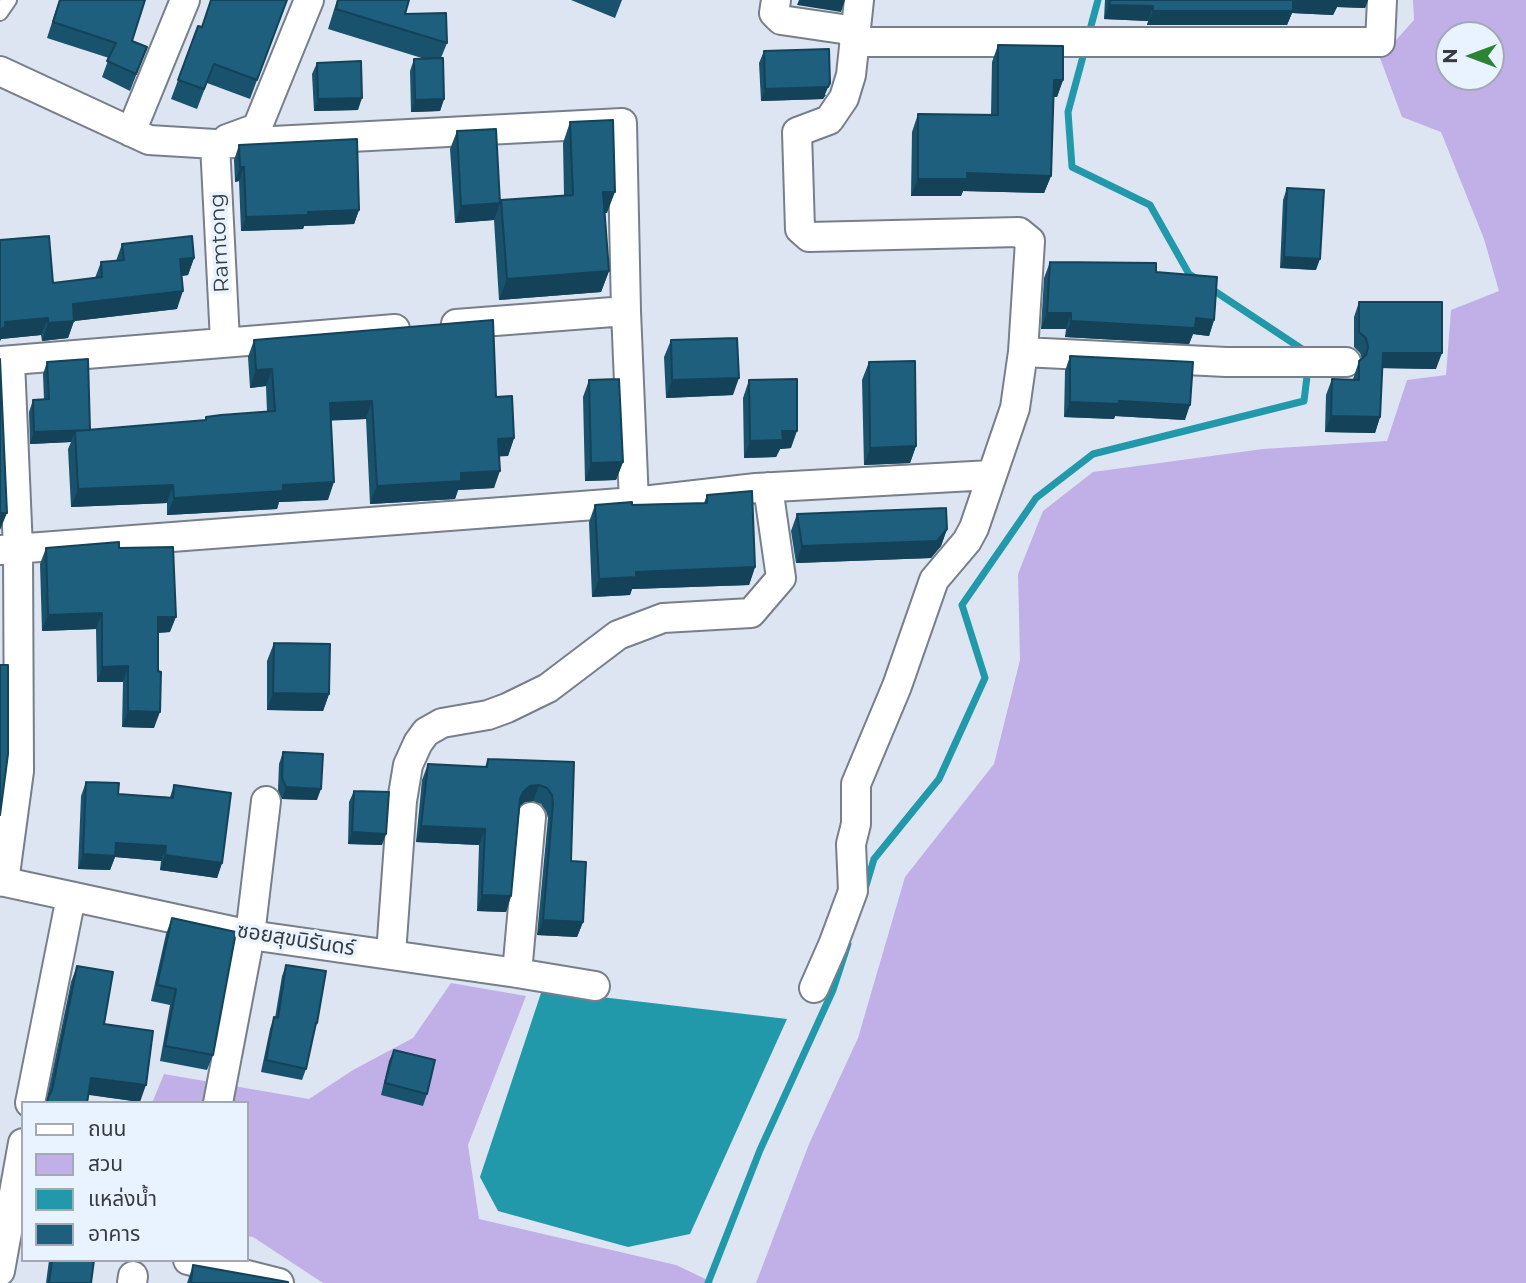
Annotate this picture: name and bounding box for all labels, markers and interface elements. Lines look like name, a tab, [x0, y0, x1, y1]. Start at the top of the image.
north arrow	[1435, 21, 1505, 91]
text: N	[1439, 48, 1462, 64]
street label: Ramtong	[205, 193, 235, 293]
street label: ซอยสุขนิรันดร์	[235, 918, 357, 962]
legend	[21, 1101, 248, 1262]
text: ถนน	[88, 1116, 126, 1141]
text: สวน	[88, 1151, 123, 1176]
text: แหล่งน้ำ	[88, 1186, 157, 1211]
text: อาคาร	[88, 1221, 140, 1246]

